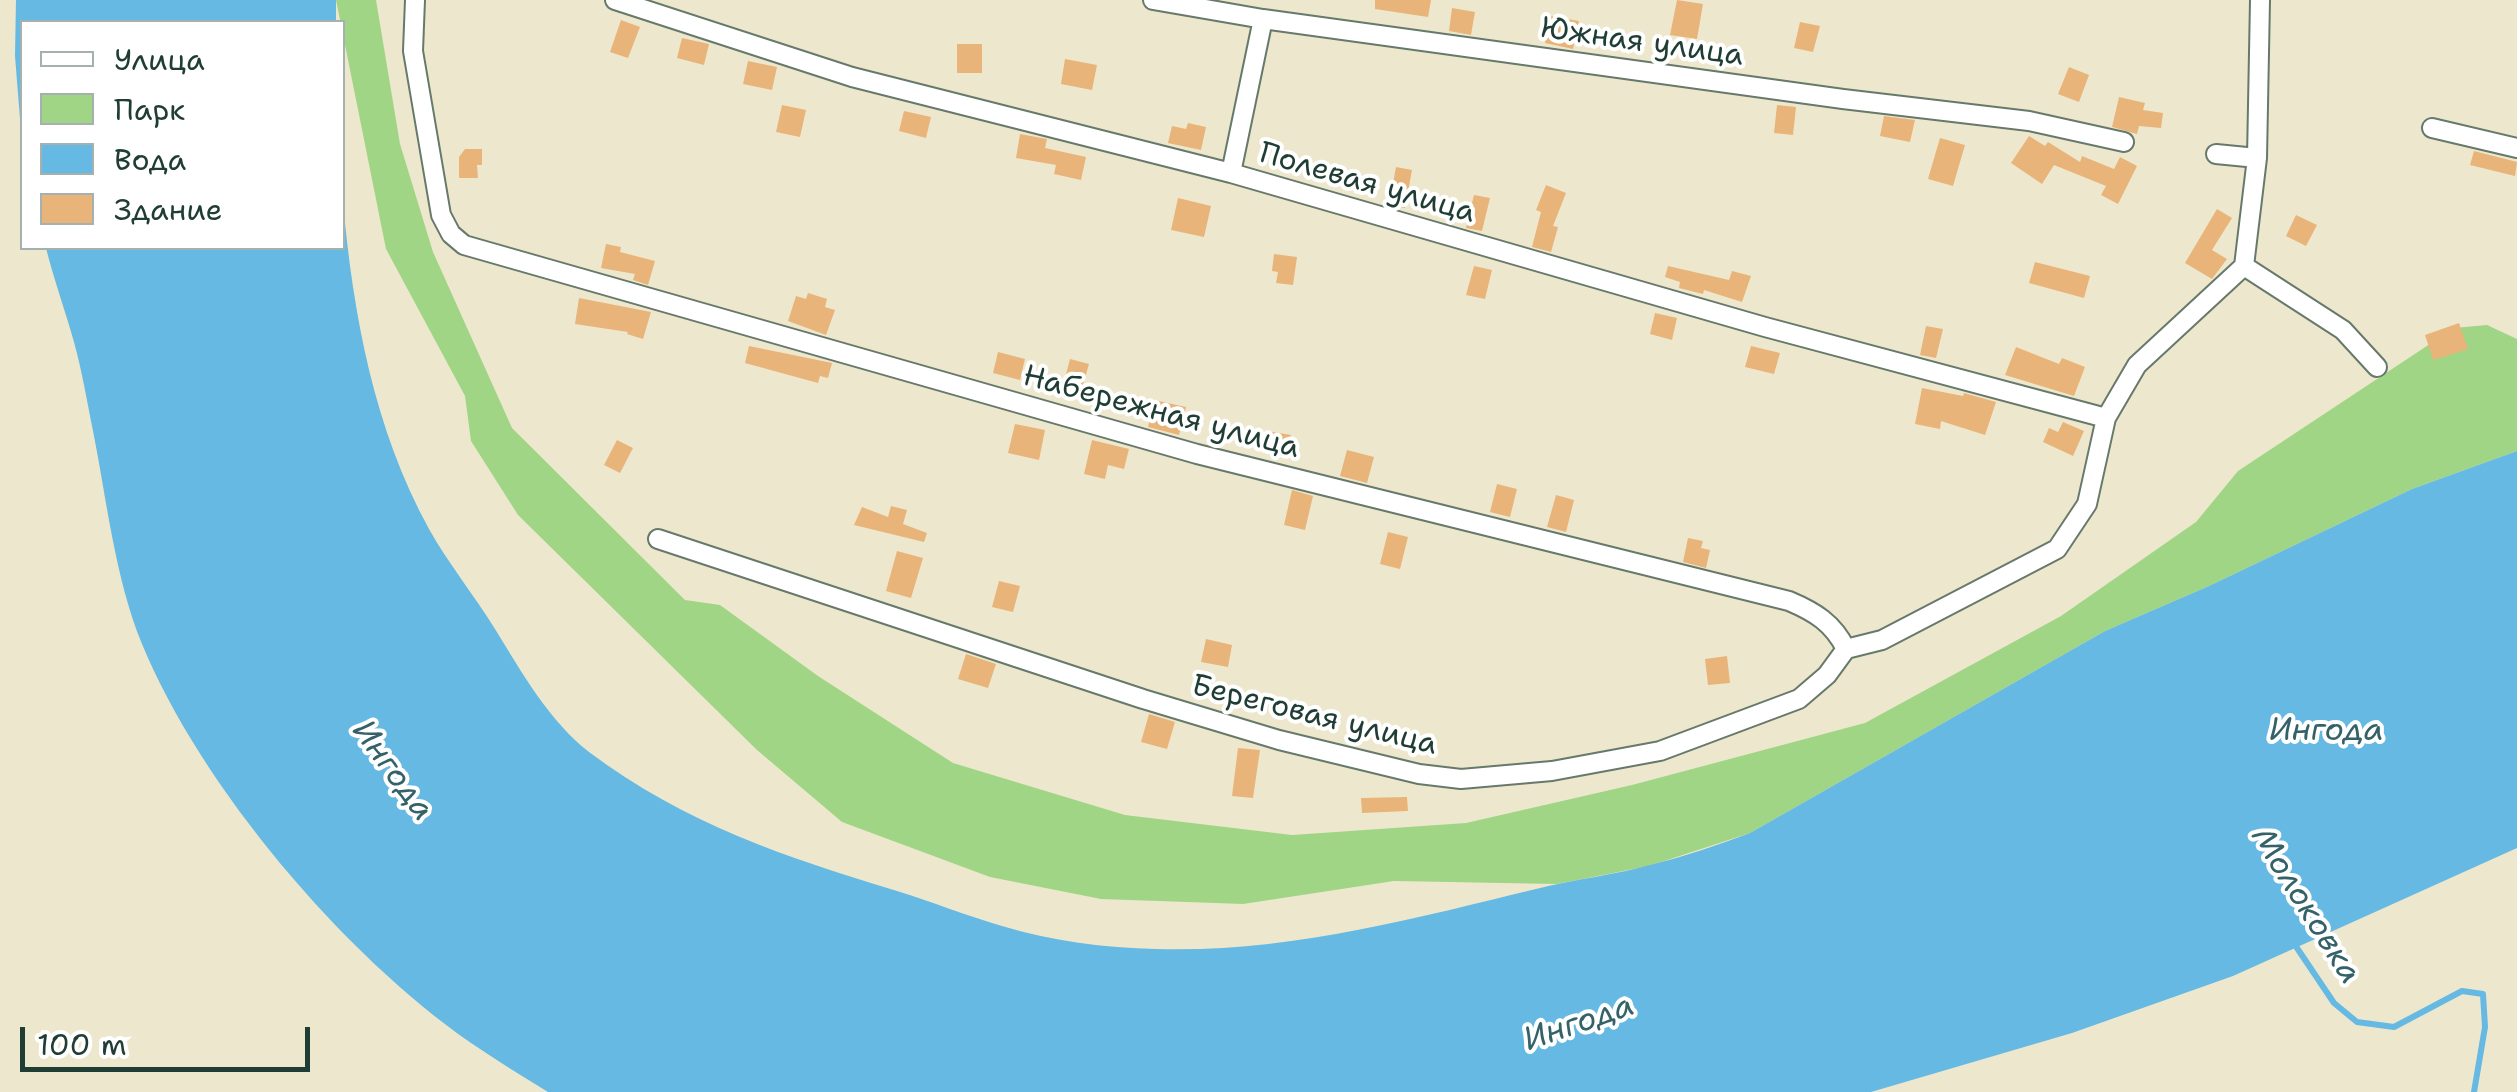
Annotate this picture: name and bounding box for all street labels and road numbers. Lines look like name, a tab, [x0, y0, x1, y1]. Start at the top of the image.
street label: Южная улица	[1538, 11, 1746, 75]
street label: Полевая улица	[1255, 136, 1479, 232]
street label: Набережная улица	[1019, 359, 1303, 467]
street label: Береговая улица	[1187, 668, 1441, 764]

